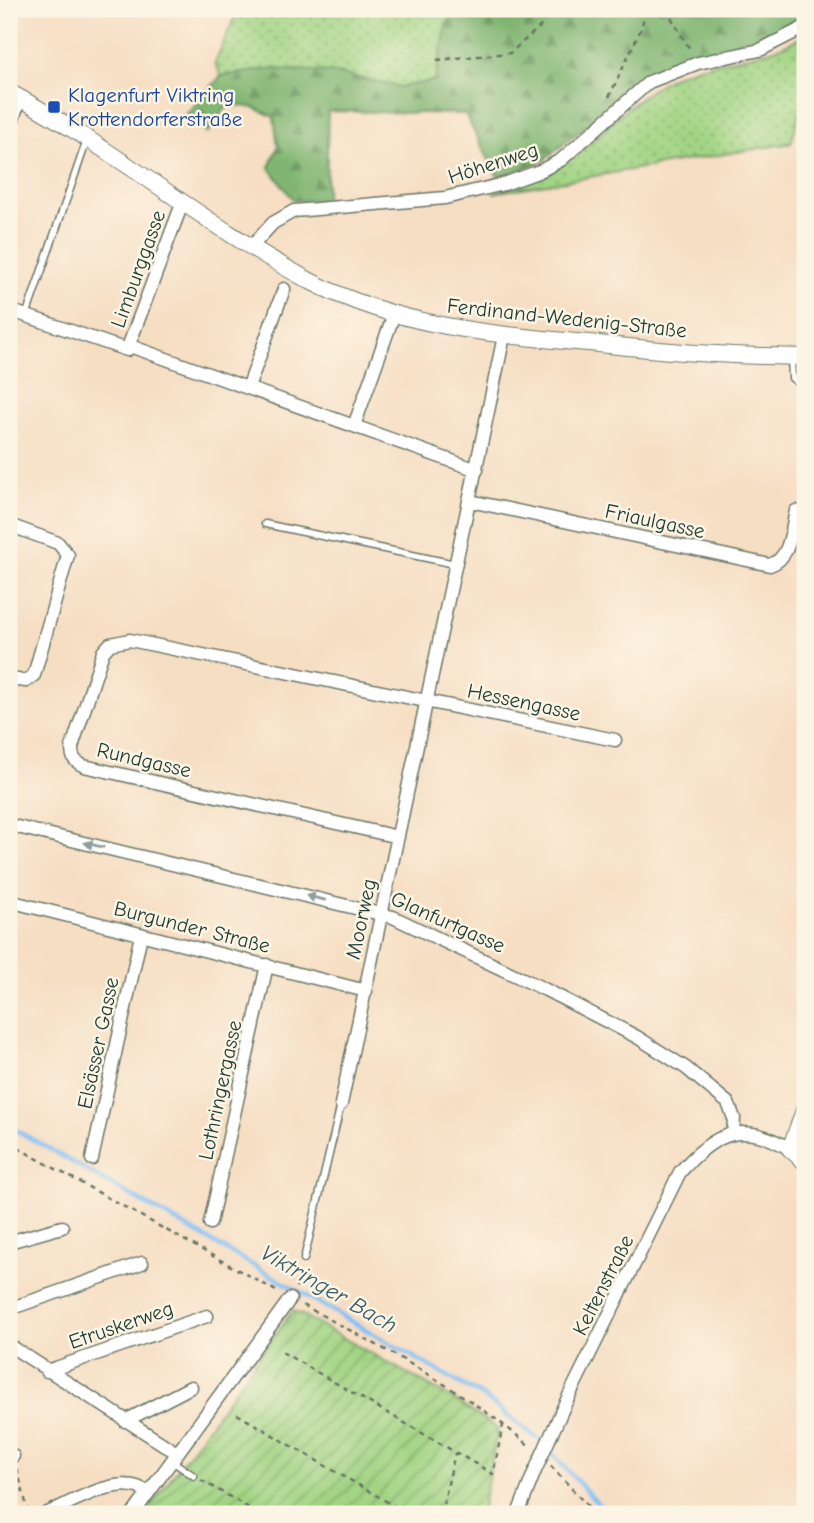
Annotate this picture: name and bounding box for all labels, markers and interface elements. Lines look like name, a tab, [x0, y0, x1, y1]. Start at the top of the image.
place label: Klagenfurt Viktring Krottendorferstraße	[68, 83, 242, 131]
marker: Klagenfurt Viktring Krottendorferstraße	[46, 99, 62, 115]
street label: Höhenweg	[445, 137, 541, 189]
street label: Limburggasse	[106, 207, 170, 331]
street label: Ferdinand-Wedenig-Straße	[446, 293, 688, 343]
street label: Friaulgasse	[603, 499, 707, 543]
street label: Hessengasse	[465, 678, 583, 726]
street label: Rundgasse	[95, 738, 193, 782]
one-way arrow	[83, 839, 105, 850]
street label: Moorweg	[341, 876, 381, 962]
street label: Glanfurtgasse	[387, 886, 509, 958]
one-way arrow	[305, 892, 327, 903]
street label: Burgunder Straße	[112, 896, 272, 958]
street label: Elsässer Gasse	[72, 975, 124, 1111]
street label: Lothringergasse	[193, 1018, 247, 1162]
street label: Keltenstraße	[567, 1231, 639, 1339]
water label: Viktringer Bach	[256, 1239, 402, 1339]
street label: Etruskerweg	[66, 1296, 176, 1354]

